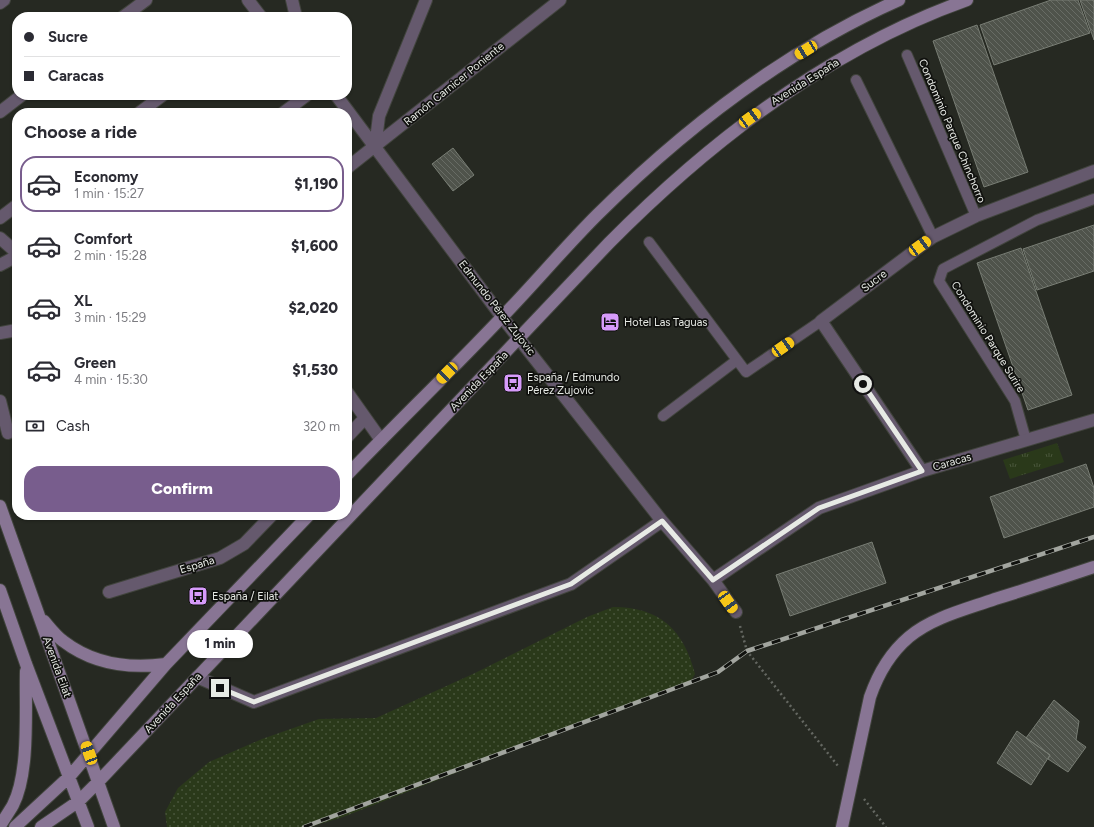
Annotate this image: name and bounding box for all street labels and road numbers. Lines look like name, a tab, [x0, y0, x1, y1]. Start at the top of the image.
street label: Ramón Carnicer Poniente	[401, 40, 507, 128]
street label: Avenida España	[769, 56, 841, 108]
street label: Condominio Parque Chinchorro	[916, 57, 988, 205]
street label: Edmundo Pérez Zujovic	[456, 258, 538, 358]
street label: Sucre	[859, 267, 889, 295]
street label: Condominio Parque Surire	[948, 279, 1028, 395]
street label: Avenida España	[447, 348, 511, 414]
street label: Caracas	[931, 450, 973, 474]
street label: España	[178, 554, 216, 576]
street label: Avenida Eilat	[40, 635, 74, 699]
street label: Avenida España	[142, 670, 204, 736]

